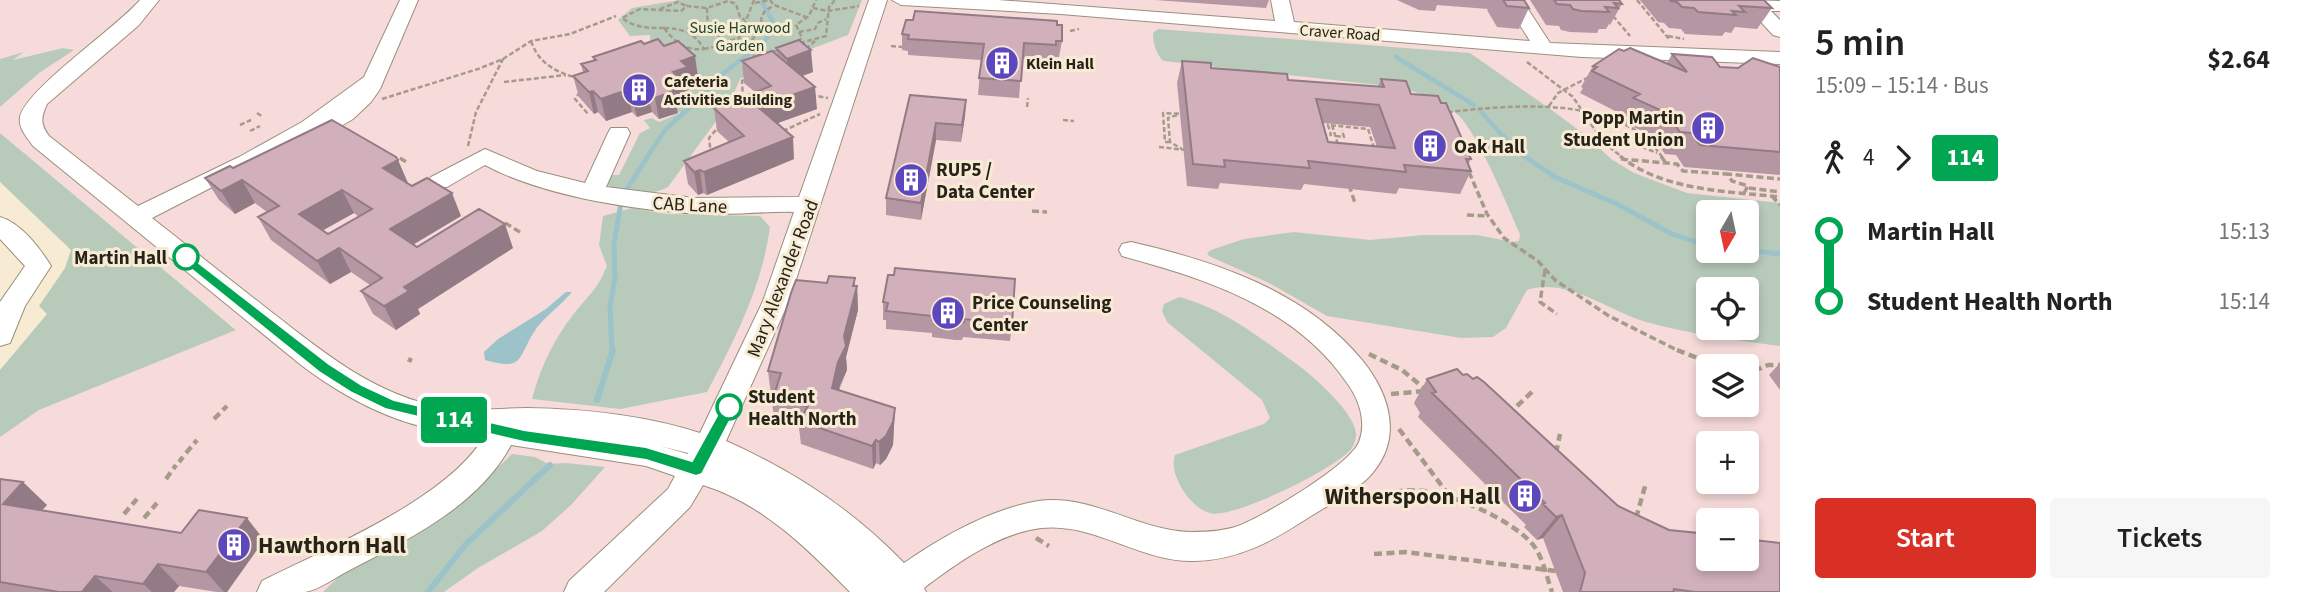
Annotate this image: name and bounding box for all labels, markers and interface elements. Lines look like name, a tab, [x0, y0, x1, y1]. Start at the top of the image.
text: 5 min	[1815, 16, 1905, 70]
park label: Susie Harwood Garden	[689, 17, 791, 57]
street label: Craver Road	[1299, 19, 1381, 47]
text: $2.64	[2207, 41, 2270, 78]
building icon: Klein Hall	[983, 44, 1021, 82]
place label: Klein Hall	[1026, 53, 1094, 75]
text: 15:09 – 15:14 · Bus	[1815, 69, 1989, 102]
building icon: Cafeteria Activities Building	[620, 71, 658, 109]
place label: Cafeteria Activities Building	[663, 71, 792, 111]
place label: Popp Martin Student Union	[1563, 105, 1684, 154]
building icon: Popp Martin Student Union	[1689, 109, 1727, 147]
building icon: Oak Hall	[1411, 127, 1449, 165]
place label: Oak Hall	[1454, 134, 1525, 161]
icon: walk	[1815, 139, 1853, 177]
icon: forward	[1884, 139, 1922, 177]
text: 114	[1946, 140, 1984, 175]
text: 4	[1863, 141, 1874, 174]
place label: RUP5 / Data Center	[936, 157, 1035, 206]
building icon: RUP5 / Data Center	[892, 161, 930, 199]
street label: CAB Lane	[652, 190, 728, 221]
street label: Mary Alexander Road	[741, 196, 826, 361]
north arrow	[1696, 200, 1759, 262]
map controls	[1696, 200, 1759, 571]
text: Martin Hall	[1867, 213, 1994, 250]
text: 15:13	[2219, 215, 2270, 248]
marker: Martin Hall	[173, 244, 199, 270]
place label: Martin Hall	[74, 245, 168, 272]
button: locate	[1696, 277, 1759, 340]
text: Student Health North	[1867, 283, 2113, 320]
text: 15:14	[2219, 285, 2270, 318]
place label: Price Counseling Center	[972, 290, 1111, 339]
building icon: Price Counseling Center	[929, 294, 967, 332]
button: layers	[1696, 354, 1759, 417]
place label: Student Health North	[748, 384, 857, 433]
marker: Student Health North	[716, 394, 742, 420]
line badge: 114	[414, 397, 494, 443]
text: 114	[435, 402, 473, 437]
button: +	[1696, 431, 1759, 494]
building icon: Witherspoon Hall	[1506, 477, 1544, 515]
place label: Witherspoon Hall	[1325, 480, 1500, 513]
button: Start	[1815, 498, 2036, 578]
button: Tickets	[2050, 498, 2270, 578]
button: −	[1696, 508, 1759, 571]
building icon: Hawthorn Hall	[215, 526, 253, 564]
place label: Hawthorn Hall	[258, 529, 406, 562]

